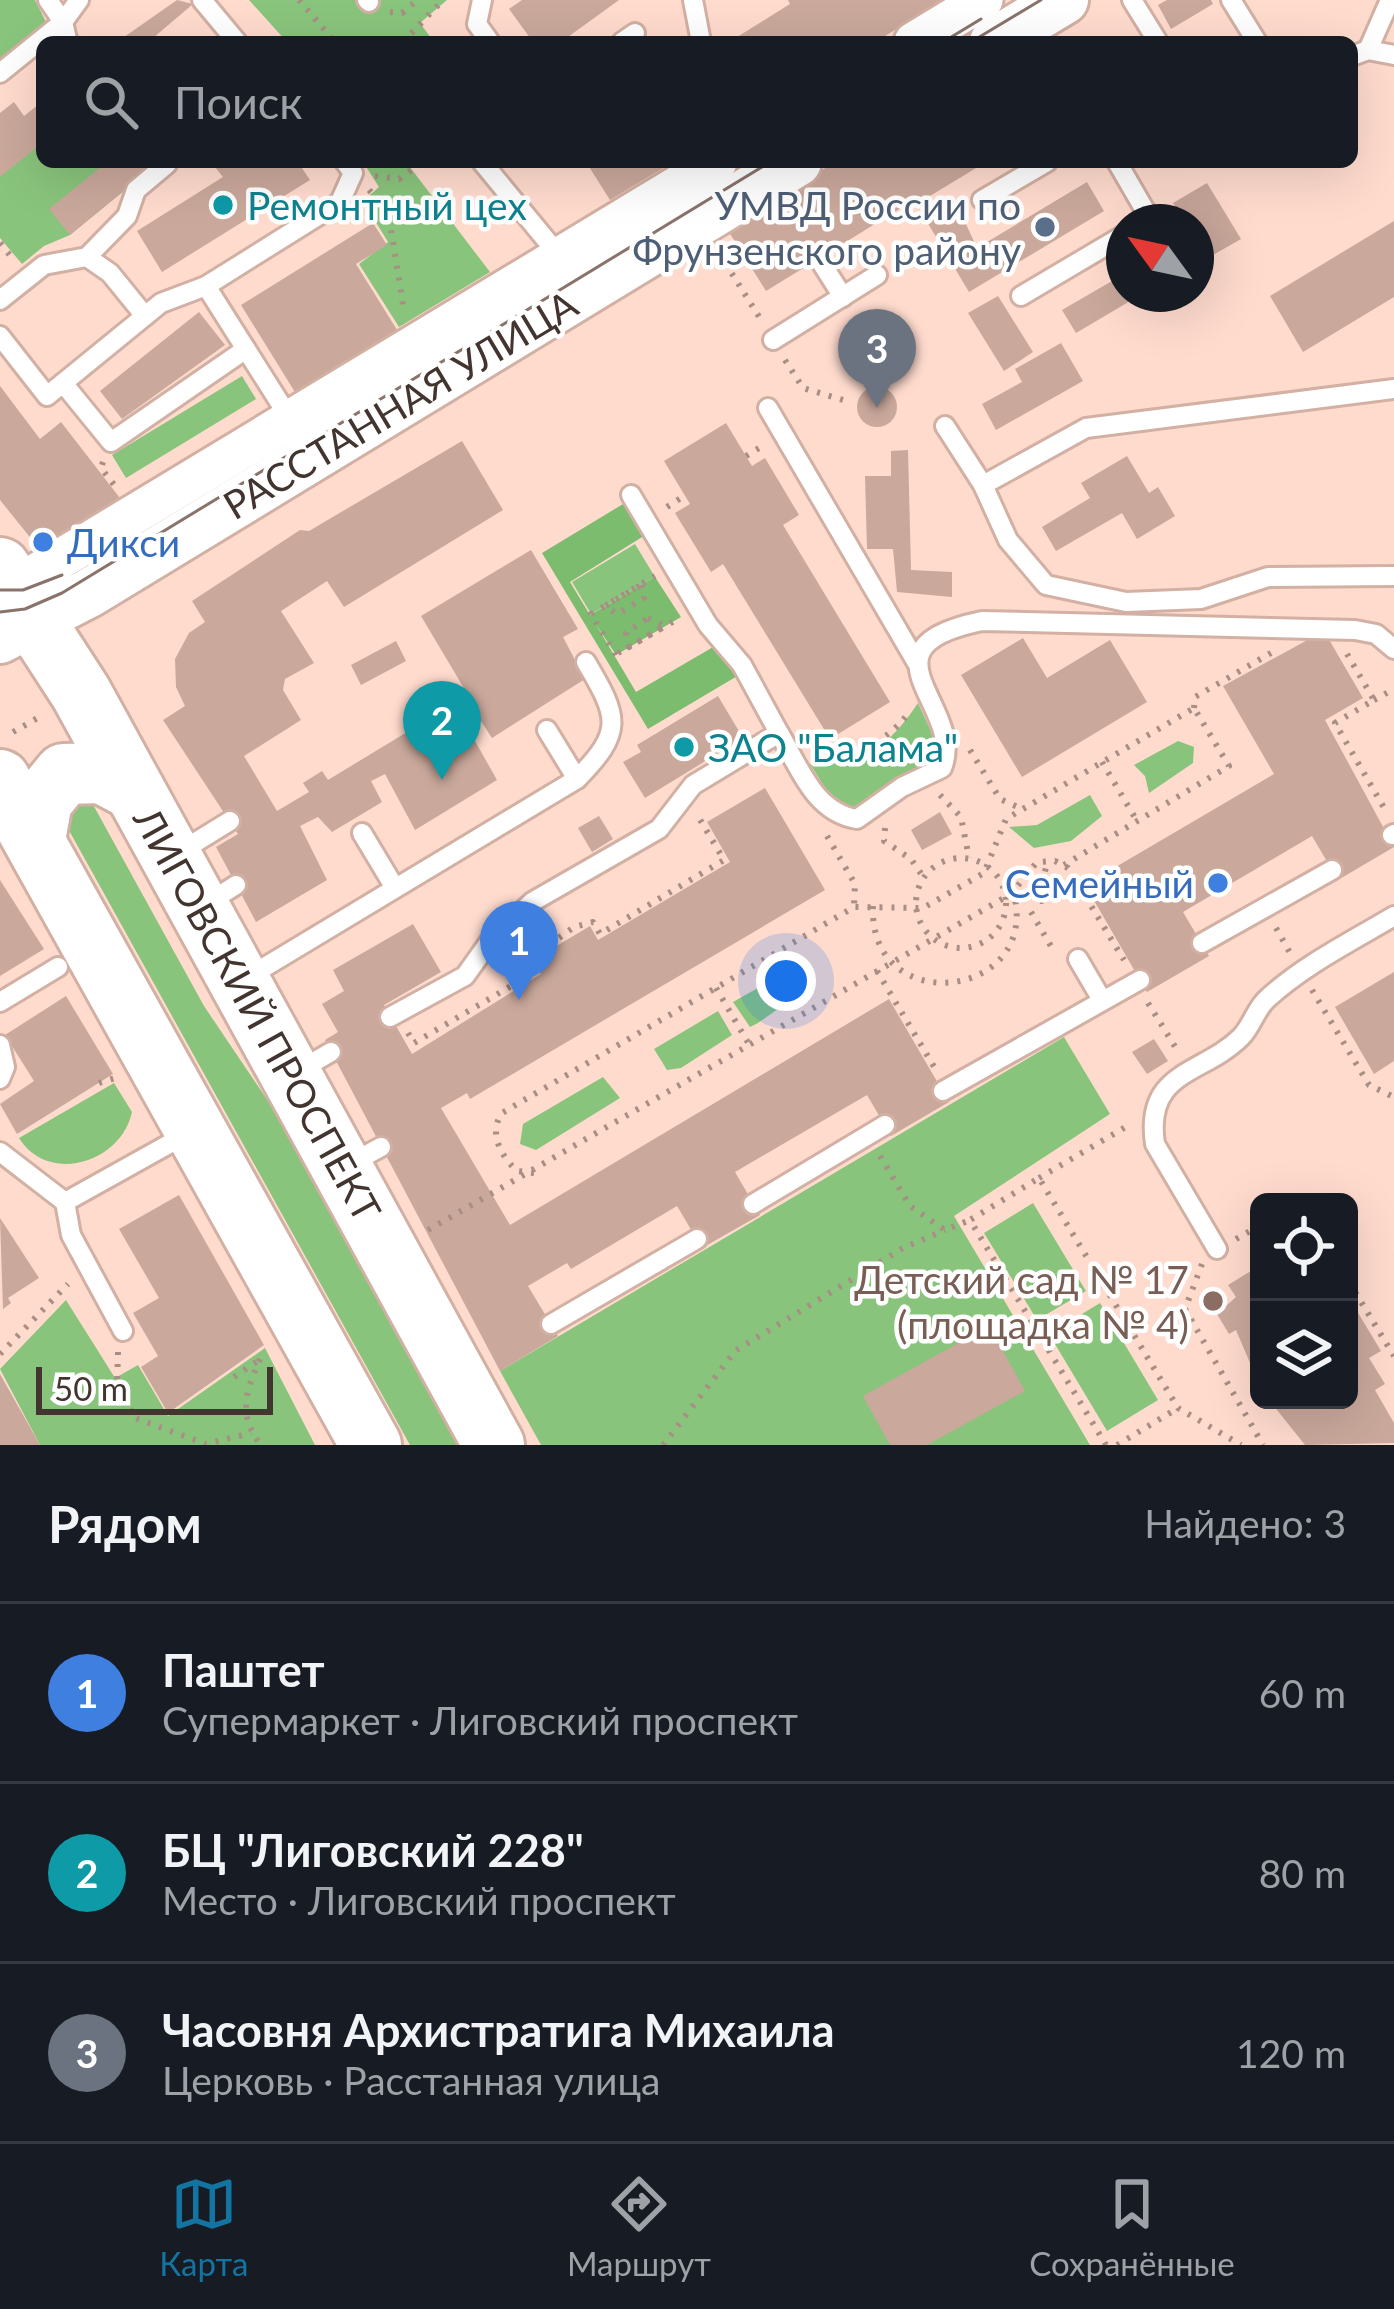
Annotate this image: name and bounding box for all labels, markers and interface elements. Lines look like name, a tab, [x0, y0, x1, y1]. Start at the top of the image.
search box	[36, 36, 1358, 168]
icon: search	[78, 69, 144, 135]
text: Поиск	[174, 75, 303, 129]
place label: Ремонтный цех	[247, 182, 527, 228]
place label: УМВД России по Фрунзенского району	[632, 182, 1021, 273]
marker: Ремонтный цех	[210, 192, 236, 218]
north arrow	[1106, 204, 1214, 312]
marker: УМВД России по Фрунзенского району	[1032, 214, 1058, 240]
street label: РАССТАННАЯ УЛИЦА	[215, 280, 586, 528]
pin: 3	[838, 309, 916, 408]
place label: Дикси	[67, 519, 180, 565]
marker: Дикси	[30, 529, 56, 555]
pin: 2	[403, 681, 481, 780]
place label: ЗАО "Балама"	[708, 724, 958, 770]
marker: ЗАО "Балама"	[671, 734, 697, 760]
street label: ЛИГОВСКИЙ ПРОСПЕКТ	[125, 798, 391, 1229]
place label: Семейный	[1005, 860, 1194, 906]
marker: Семейный	[1205, 870, 1231, 896]
pin: 1	[480, 901, 558, 1000]
your location	[756, 951, 816, 1011]
map controls	[1250, 1193, 1358, 1409]
button: locate	[1250, 1193, 1358, 1301]
place label: Детский сад № 17 (площадка № 4)	[854, 1256, 1189, 1347]
marker: Детский сад № 17 (площадка № 4)	[1200, 1288, 1226, 1314]
button: layers	[1250, 1301, 1358, 1409]
scale bar	[36, 1361, 273, 1414]
text: 50 m	[54, 1368, 128, 1408]
text: Рядом	[48, 1493, 202, 1554]
text: Найдено: 3	[1144, 1500, 1346, 1546]
text: Паштет	[162, 1643, 325, 1697]
text: 1	[76, 1670, 98, 1716]
text: 60 m	[1259, 1670, 1346, 1716]
text: Супермаркет · Лиговский проспект	[162, 1697, 798, 1743]
text: БЦ "Лиговский 228"	[162, 1823, 584, 1877]
text: 2	[76, 1850, 98, 1896]
text: 80 m	[1259, 1850, 1346, 1896]
text: Место · Лиговский проспект	[162, 1877, 676, 1923]
text: Часовня Архистратига Михаила	[162, 2003, 835, 2057]
text: 3	[76, 2030, 98, 2076]
text: 120 m	[1236, 2030, 1346, 2076]
text: Церковь · Расстанная улица	[162, 2057, 660, 2103]
tab: Карта	[159, 2171, 248, 2283]
tab: Маршрут	[567, 2171, 711, 2283]
tab: Сохранённые	[1029, 2171, 1235, 2283]

